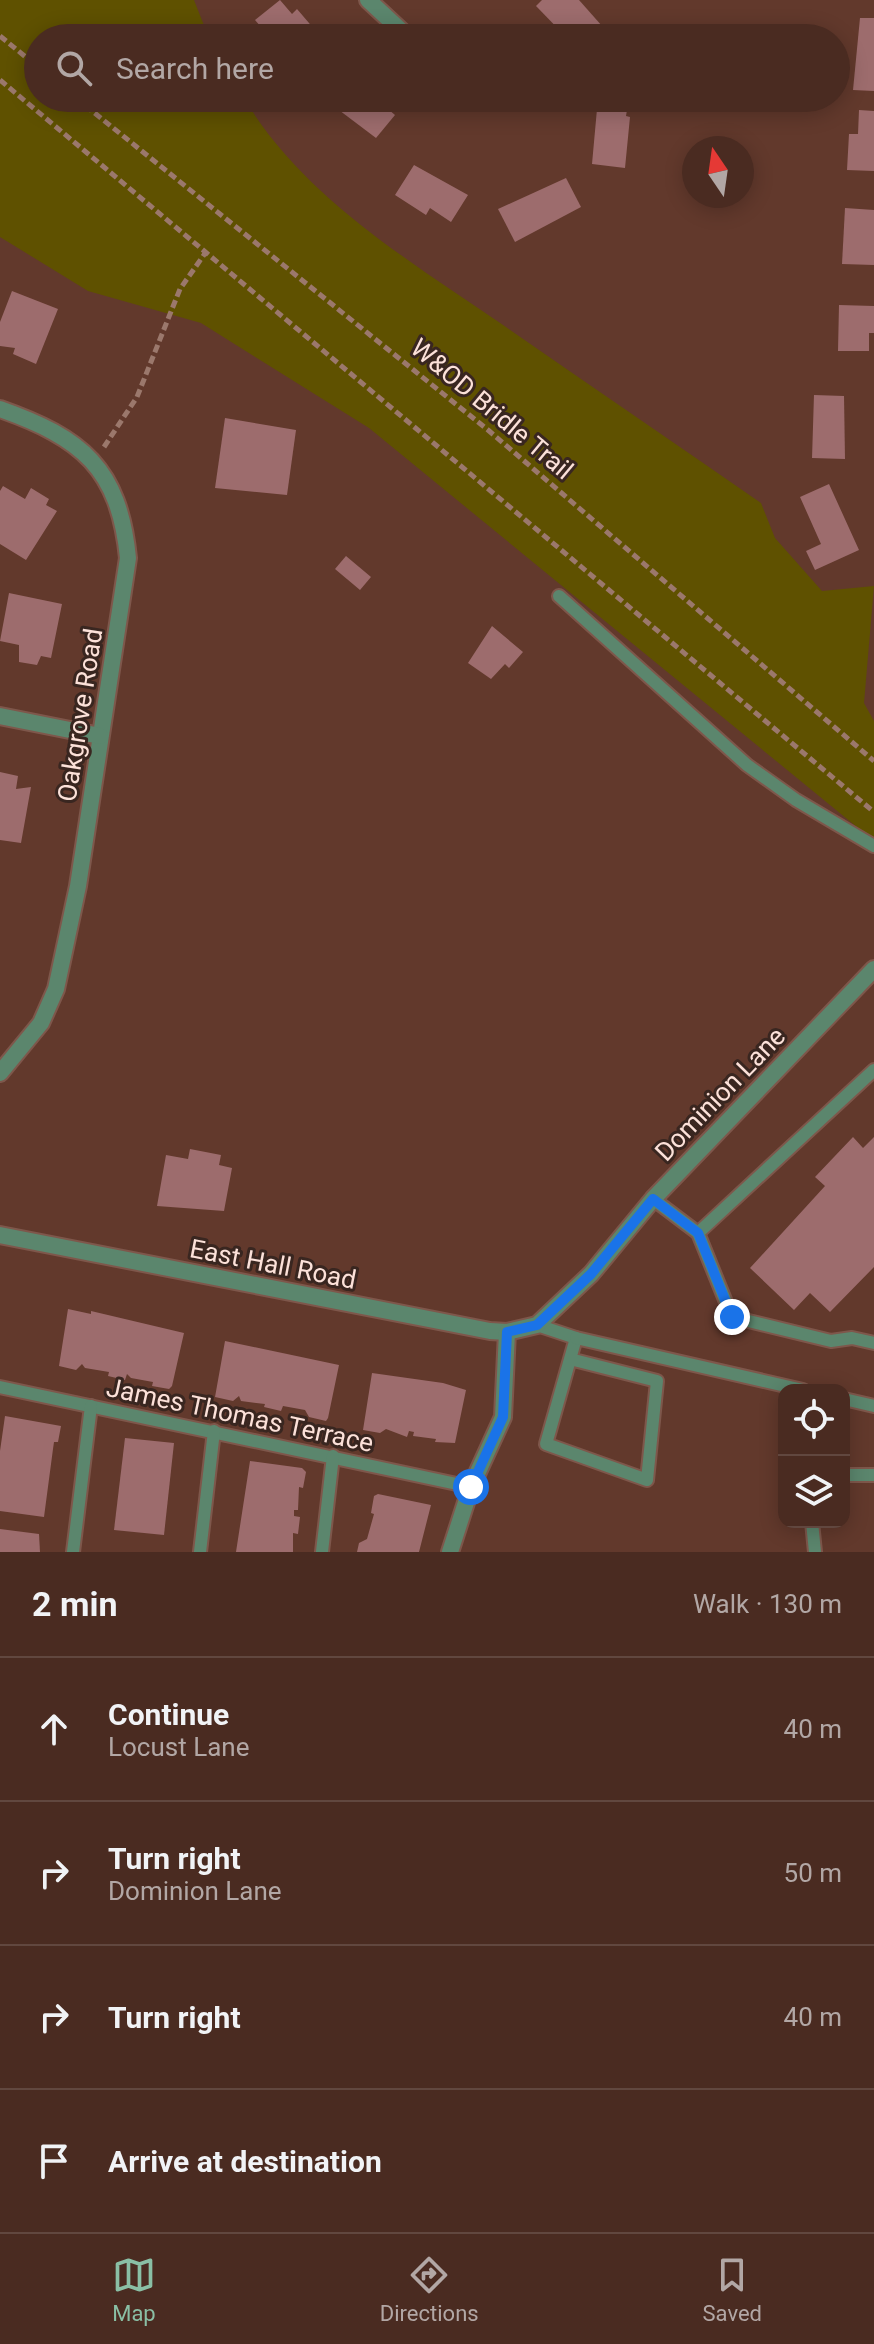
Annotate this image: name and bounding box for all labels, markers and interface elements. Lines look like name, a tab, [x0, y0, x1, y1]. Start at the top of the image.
search box	[24, 24, 850, 112]
icon: search	[52, 46, 96, 90]
text: Search here	[116, 51, 274, 86]
north arrow	[682, 136, 754, 208]
street label: W&OD Bridle Trail	[405, 332, 579, 486]
street label: Oakgrove Road	[51, 626, 109, 804]
street label: Dominion Lane	[649, 1021, 791, 1167]
street label: East Hall Road	[187, 1233, 359, 1295]
route end	[714, 1299, 750, 1335]
street label: James Thomas Terrace	[104, 1372, 376, 1458]
map controls	[778, 1384, 850, 1528]
button: locate	[778, 1384, 850, 1456]
button: layers	[778, 1456, 850, 1528]
route start	[453, 1469, 489, 1505]
text: 2 min	[32, 1584, 117, 1624]
text: Walk · 130 m	[693, 1589, 842, 1619]
text: Continue	[108, 1697, 229, 1732]
icon: ahead	[32, 1707, 76, 1751]
text: 40 m	[784, 1714, 842, 1744]
text: Locust Lane	[108, 1732, 249, 1762]
text: Turn right	[108, 1841, 241, 1876]
icon: right	[32, 1851, 76, 1895]
text: 50 m	[784, 1858, 842, 1888]
text: Dominion Lane	[108, 1876, 282, 1906]
icon: right	[32, 1995, 76, 2039]
text: Turn right	[108, 2000, 241, 2035]
text: 40 m	[784, 2002, 842, 2032]
icon: arrive	[32, 2139, 76, 2183]
text: Arrive at destination	[108, 2144, 382, 2179]
tab: Map	[112, 2253, 156, 2326]
tab: Directions	[380, 2253, 479, 2326]
tab: Saved	[703, 2253, 762, 2326]

